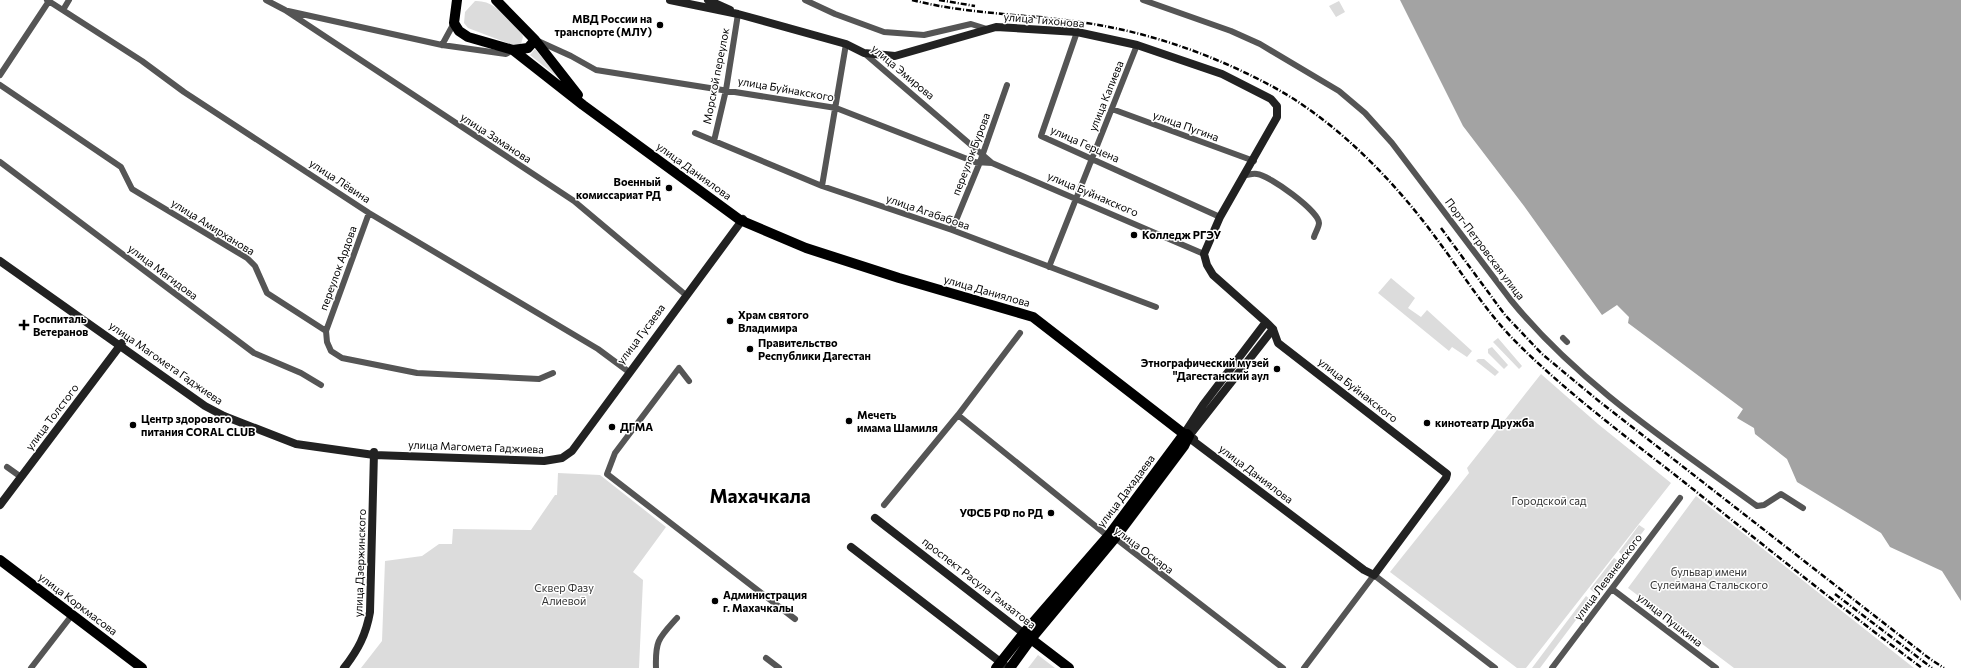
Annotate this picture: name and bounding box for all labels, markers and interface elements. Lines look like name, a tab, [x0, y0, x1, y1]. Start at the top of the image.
street label: улица Тихонова	[1003, 9, 1085, 30]
place label: МВД России на транспорте (МЛУ)	[555, 12, 652, 38]
marker: МВД России на транспорте (МЛУ)	[655, 20, 665, 30]
street label: Морской переулок	[700, 27, 731, 125]
street label: улица Эмирова	[869, 41, 938, 102]
street label: улица Капиева	[1085, 59, 1126, 133]
street label: улица Буйнакского	[737, 74, 836, 103]
street label: улица Пугина	[1151, 108, 1221, 143]
street label: улица Заманова	[458, 110, 534, 165]
street label: переулок Бурова	[949, 111, 992, 197]
street label: улица Герцена	[1049, 123, 1122, 165]
street label: улица Даниялова	[654, 139, 734, 202]
street label: улица Лёвина	[307, 156, 373, 205]
street label: улица Буйнакского	[1046, 169, 1141, 219]
place label: Военный комиссариат РД	[576, 175, 661, 201]
marker: Военный комиссариат РД	[664, 183, 674, 193]
street label: улица Агабабова	[885, 191, 972, 232]
street label: Порт-Петровская улица	[1443, 195, 1528, 302]
street label: улица Амирханова	[169, 196, 257, 258]
street label: переулок Ардова	[316, 224, 359, 312]
place label: Колледж РГЭУ	[1142, 228, 1221, 241]
marker: Колледж РГЭУ	[1129, 230, 1139, 240]
street label: улица Магидова	[126, 241, 201, 302]
street label: улица Даниялова	[942, 272, 1032, 309]
street label: улица Гусаева	[614, 301, 667, 366]
place label: Храм святого Владимира	[738, 308, 809, 334]
place label: Госпиталь Ветеранов	[33, 312, 88, 338]
marker: Храм святого Владимира	[725, 316, 735, 326]
street label: улица Магомета Гаджиева	[107, 318, 226, 407]
marker: Госпиталь Ветеранов	[18, 319, 30, 331]
place label: Правительство Республики Дагестан	[758, 336, 871, 362]
marker: Правительство Республики Дагестан	[745, 344, 755, 354]
street label: улица Буйнакского	[1316, 354, 1401, 425]
place label: Этнографический музей "Дагестанский аул	[1141, 356, 1269, 382]
marker: Этнографический музей "Дагестанский аул	[1272, 364, 1282, 374]
street label: улица Толстого	[22, 381, 81, 452]
place label: Мечеть имама Шамиля	[857, 408, 938, 434]
place label: Центр здорового питания CORAL CLUB	[141, 412, 255, 438]
marker: Мечеть имама Шамиля	[844, 416, 854, 426]
place label: кинотеатр Дружба	[1435, 416, 1534, 429]
marker: кинотеатр Дружба	[1422, 418, 1432, 428]
marker: Центр здорового питания CORAL CLUB	[128, 420, 138, 430]
place label: ДГМА	[620, 420, 653, 433]
marker: ДГМА	[607, 422, 617, 432]
street label: улица Магомета Гаджиева	[408, 438, 544, 455]
street label: улица Даниялова	[1217, 442, 1296, 506]
street label: улица Дахадаева	[1094, 452, 1157, 530]
district label: Махачкала	[709, 484, 811, 507]
park label: Городской сад	[1512, 494, 1587, 507]
place label: УФСБ РФ по РД	[960, 506, 1043, 519]
street label: улица Дзержинского	[351, 508, 368, 617]
marker: УФСБ РФ по РД	[1046, 508, 1056, 518]
street label: улица Оскара	[1112, 523, 1176, 576]
street label: улица Леваневского	[1571, 531, 1645, 622]
street label: проспект Расула Гамзатова	[920, 534, 1039, 631]
park label: бульвар имени Сулеймана Стальского	[1650, 565, 1768, 591]
street label: улица Коркмасова	[36, 570, 120, 637]
park label: Сквер Фазу Алиевой	[534, 581, 594, 607]
place label: Администрация г. Махачкалы	[723, 588, 807, 614]
street label: улица Пушкина	[1635, 590, 1706, 649]
marker: Администрация г. Махачкалы	[710, 596, 720, 606]

